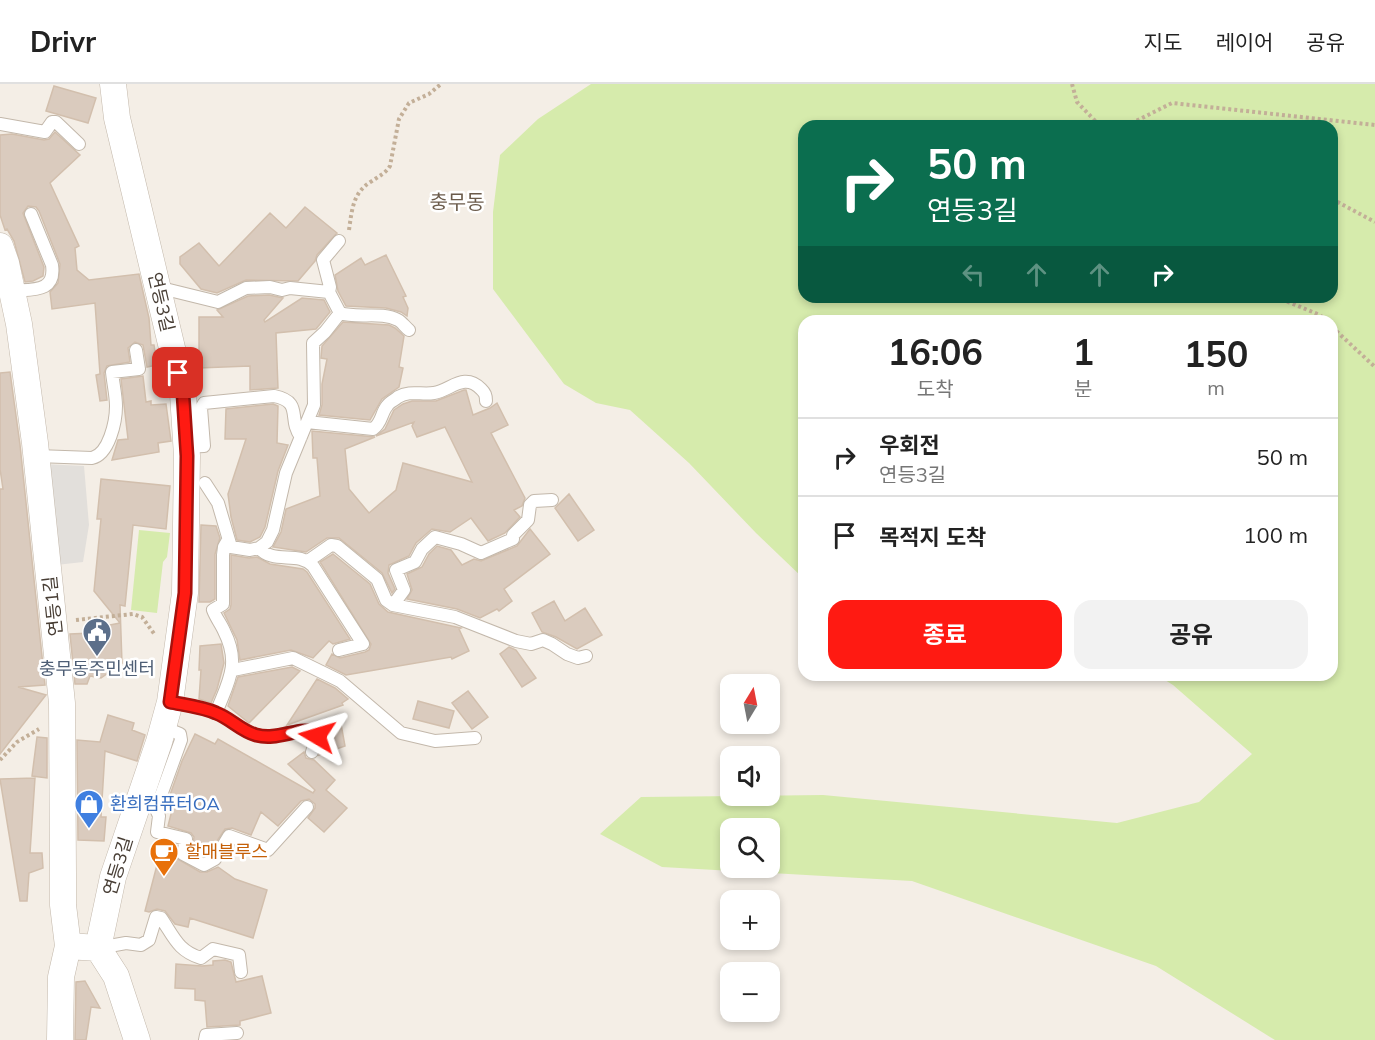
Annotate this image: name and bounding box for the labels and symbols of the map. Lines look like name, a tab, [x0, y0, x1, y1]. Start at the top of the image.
district label: 충무동	[429, 189, 485, 214]
street label: 연등3길	[143, 270, 179, 334]
pin	[152, 347, 203, 398]
street label: 연등1길	[38, 575, 67, 637]
public building icon: 충무동주민센터	[81, 616, 113, 658]
place label: 충무동주민센터	[39, 657, 155, 680]
north arrow	[720, 674, 780, 734]
position arrow	[285, 704, 349, 768]
shop icon: 환희컴퓨터OA	[73, 788, 105, 830]
place label: 환희컴퓨터OA	[110, 792, 220, 815]
street label: 연등3길	[98, 834, 137, 898]
cafe icon: 할매블루스	[148, 836, 180, 878]
place label: 할매블루스	[185, 840, 268, 863]

